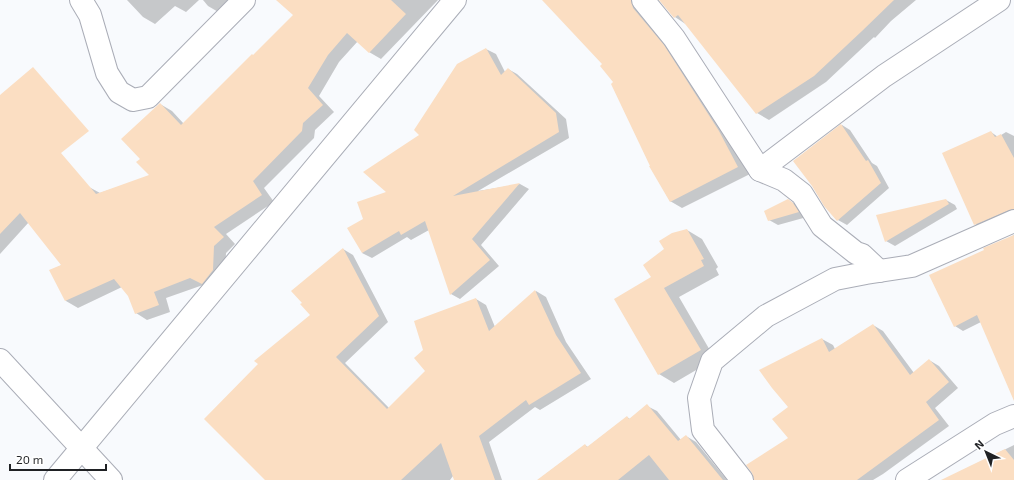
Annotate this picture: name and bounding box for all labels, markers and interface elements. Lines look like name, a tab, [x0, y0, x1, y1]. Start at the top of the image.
north arrow	[966, 432, 1006, 472]
text: N	[971, 437, 986, 452]
scale bar	[10, 446, 106, 472]
text: 20 m	[16, 452, 43, 466]

